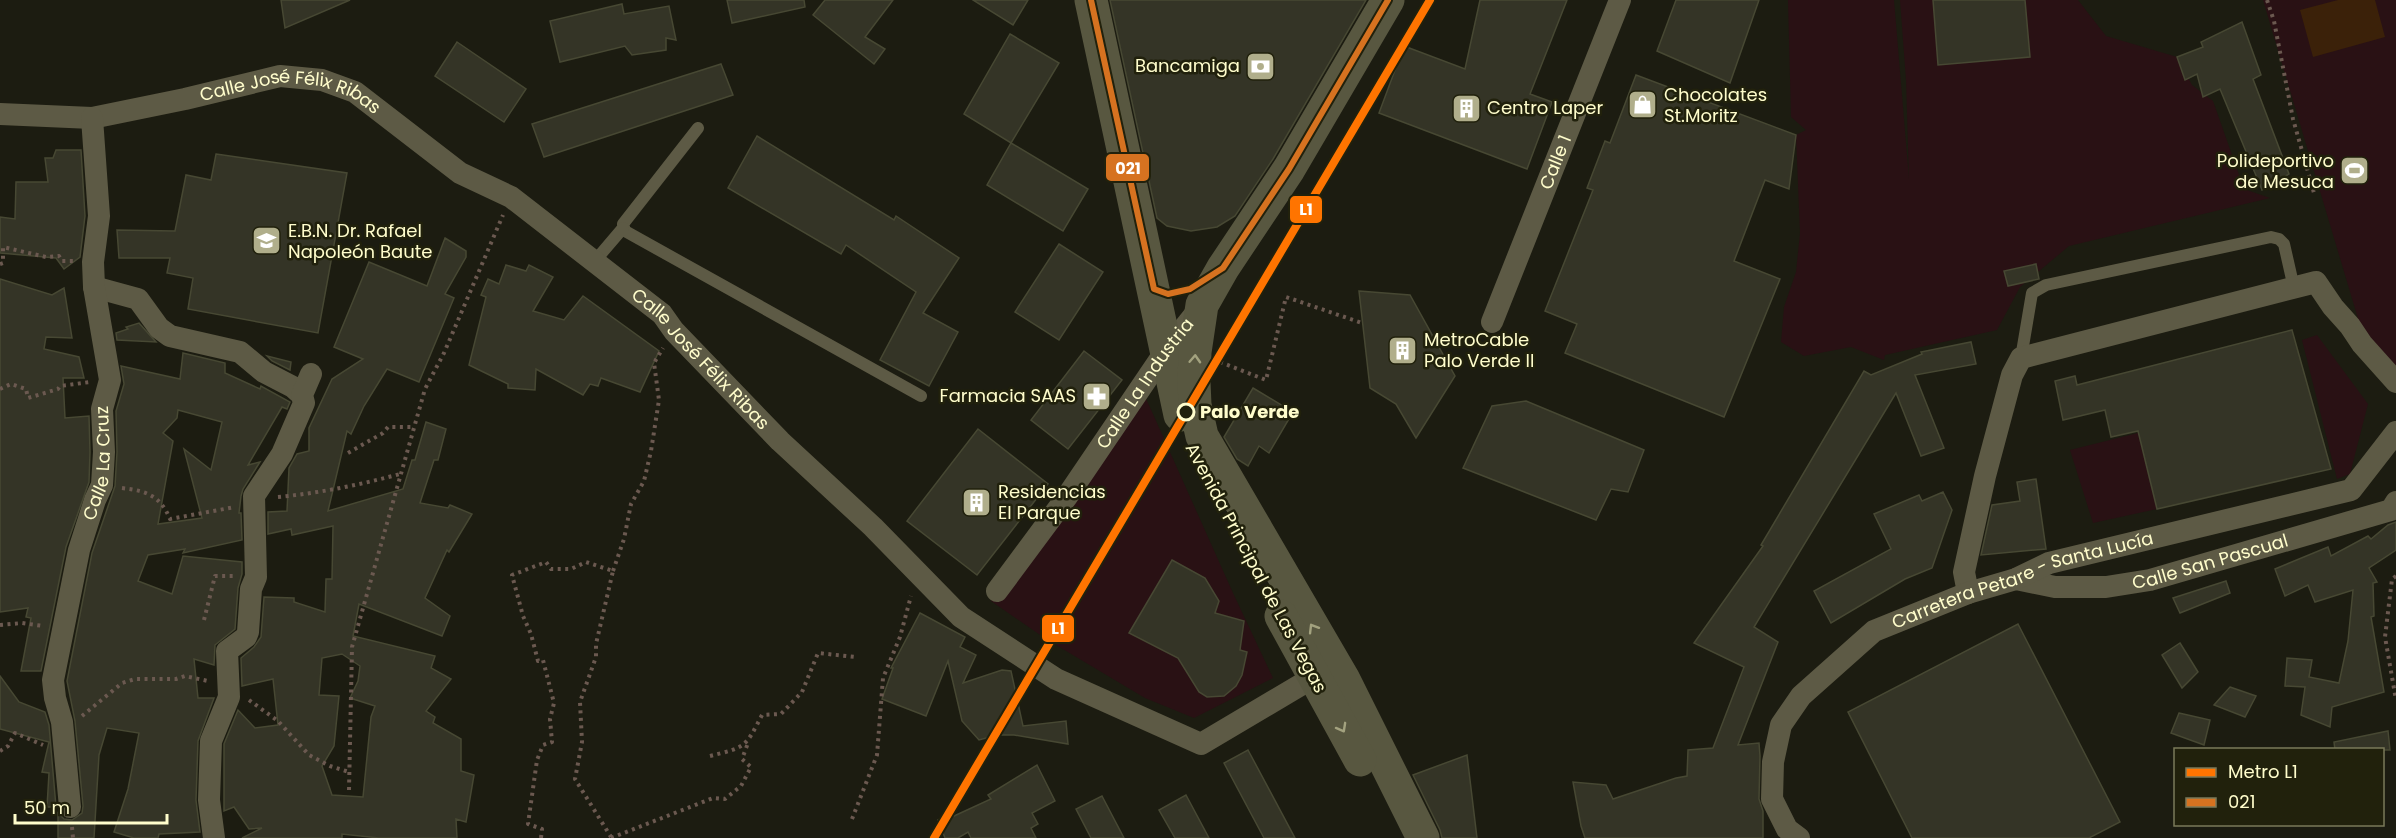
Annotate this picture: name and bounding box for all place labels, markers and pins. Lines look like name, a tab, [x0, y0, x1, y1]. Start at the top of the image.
bank icon: Bancamiga	[1245, 50, 1277, 82]
place label: Bancamiga	[1135, 53, 1240, 78]
place label: Chocolates St.Moritz	[1664, 82, 1767, 128]
shop icon: Chocolates St.Moritz	[1627, 89, 1659, 121]
building icon: Centro Laper	[1450, 92, 1482, 124]
place label: Centro Laper	[1487, 95, 1603, 120]
place label: Polideportivo de Mesuca	[2217, 148, 2334, 194]
sports icon: Polideportivo de Mesuca	[2339, 155, 2371, 187]
place label: E.B.N. Dr. Rafael Napoleón Baute	[288, 218, 432, 264]
school or university icon: E.B.N. Dr. Rafael Napoleón Baute	[251, 225, 283, 257]
place label: MetroCable Palo Verde II	[1424, 327, 1534, 373]
building icon: MetroCable Palo Verde II	[1387, 334, 1419, 366]
pharmacy icon: Farmacia SAAS	[1081, 380, 1113, 412]
place label: Farmacia SAAS	[940, 383, 1076, 408]
place label: Palo Verde	[1200, 399, 1299, 424]
marker: Palo Verde	[1177, 403, 1195, 421]
place label: Residencias El Parque	[998, 479, 1106, 525]
building icon: Residencias El Parque	[961, 486, 993, 518]

